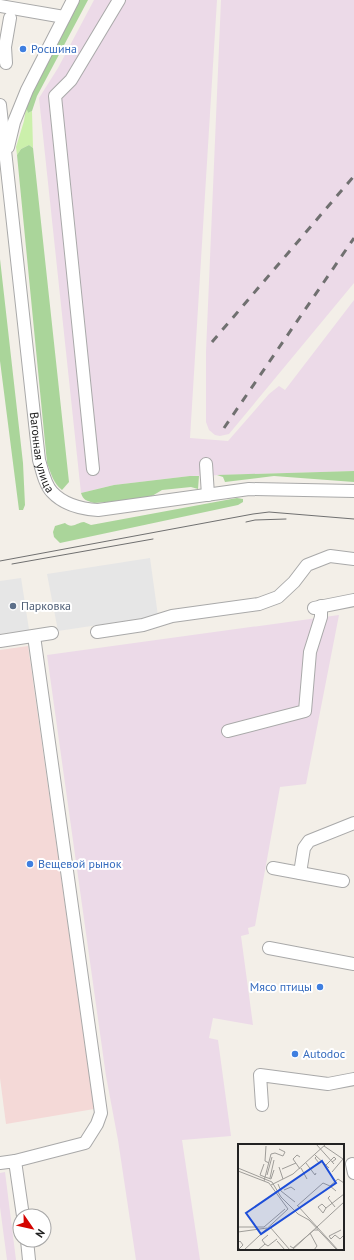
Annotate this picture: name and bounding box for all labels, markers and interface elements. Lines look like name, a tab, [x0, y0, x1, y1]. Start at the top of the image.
place label: Росшина	[31, 41, 77, 56]
marker: Росшина	[18, 44, 28, 54]
street label: Вагонная улица	[27, 411, 58, 496]
place label: Парковка	[21, 598, 71, 613]
marker: Парковка	[8, 601, 18, 611]
place label: Вещевой рынок	[38, 856, 122, 871]
marker: Вещевой рынок	[25, 859, 35, 869]
place label: Мясо птицы	[250, 979, 312, 994]
marker: Мясо птицы	[315, 982, 325, 992]
place label: Autodoc	[303, 1046, 346, 1061]
marker: Autodoc	[290, 1049, 300, 1059]
inset map	[238, 1144, 344, 1250]
north arrow	[12, 1208, 52, 1248]
text: N	[32, 1227, 48, 1241]

